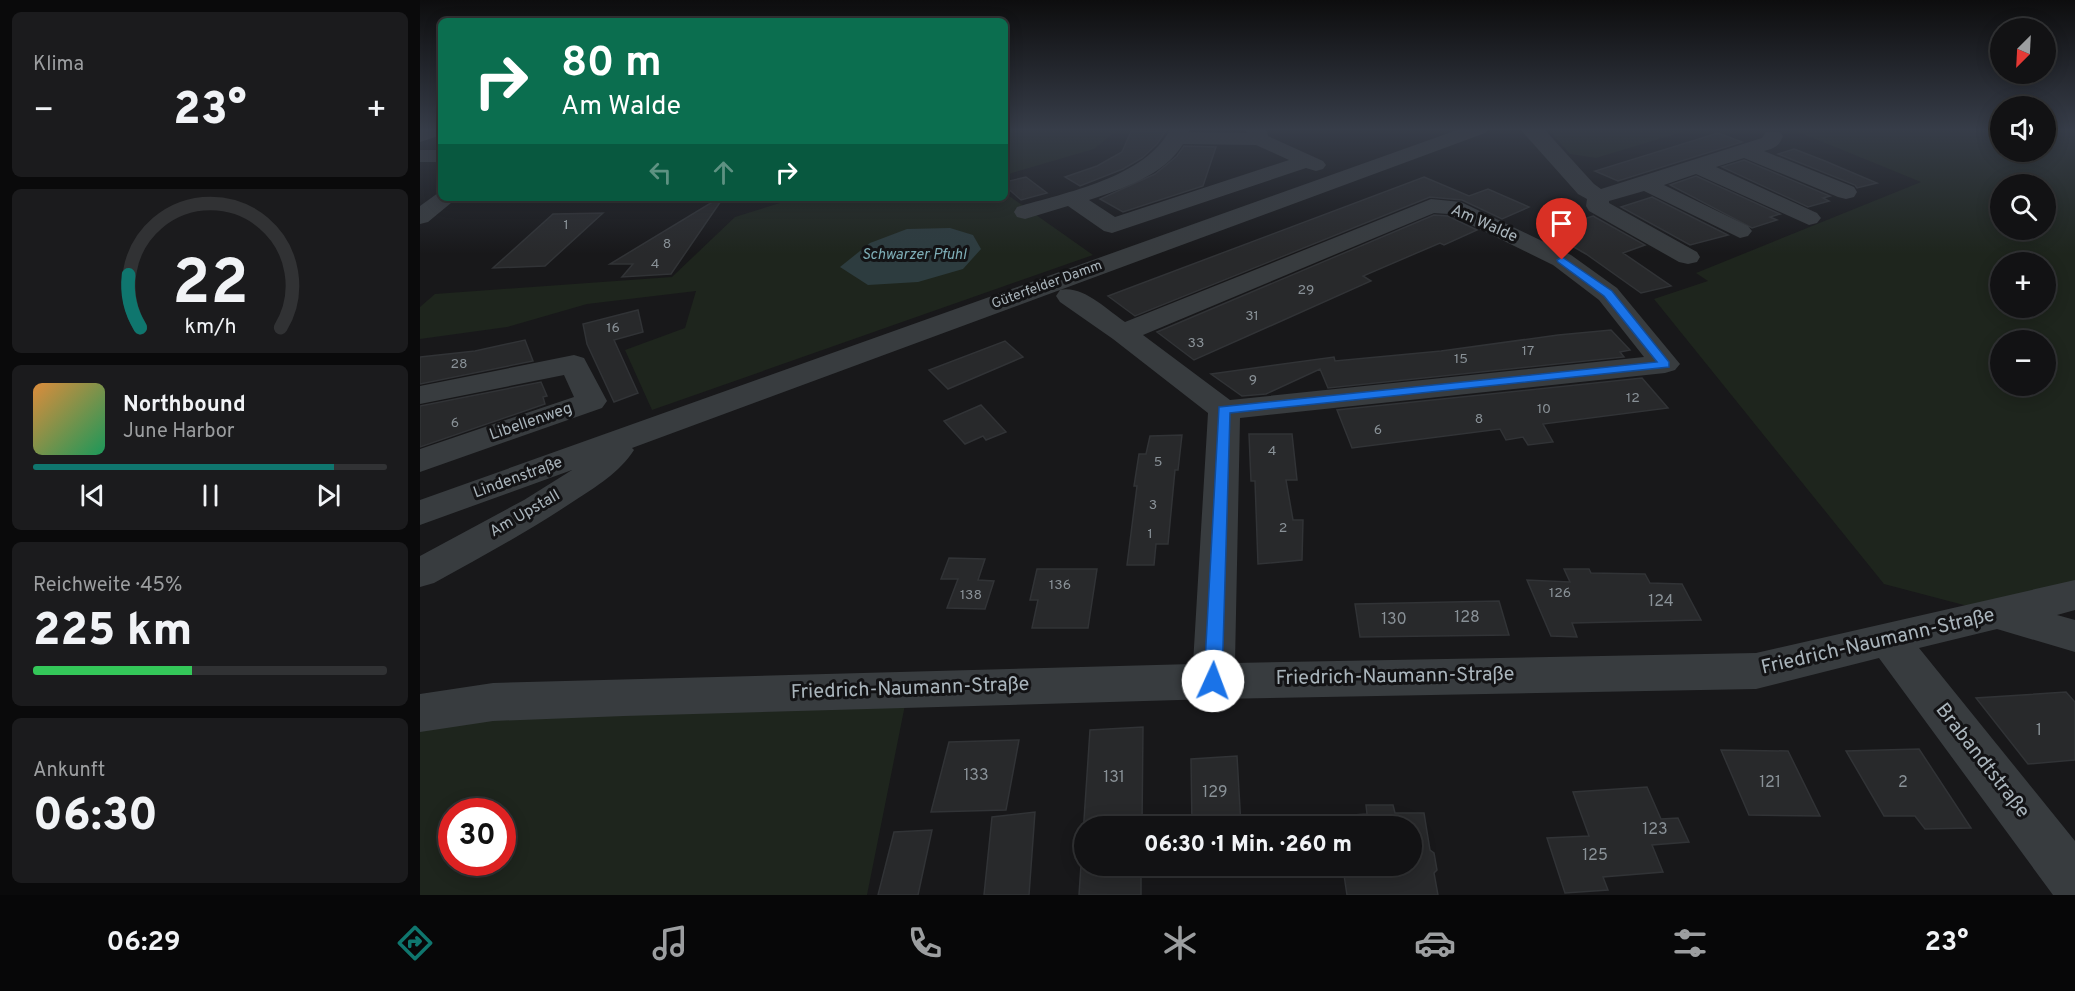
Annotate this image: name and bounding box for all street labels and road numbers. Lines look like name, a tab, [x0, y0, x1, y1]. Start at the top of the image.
street label: Am Walde	[1447, 200, 1521, 248]
street label: Güterfelder Damm	[989, 257, 1105, 313]
street label: Libellenweg	[487, 399, 575, 445]
street label: Lindenstraße	[471, 453, 565, 503]
street label: Am Upstall	[486, 486, 564, 542]
street label: Friedrich-Naumann-Straße	[1759, 602, 1997, 682]
street label: Friedrich-Naumann-Straße	[1275, 662, 1515, 692]
street label: Friedrich-Naumann-Straße	[790, 672, 1030, 706]
street label: Brabandtstraße	[1929, 698, 2035, 824]

